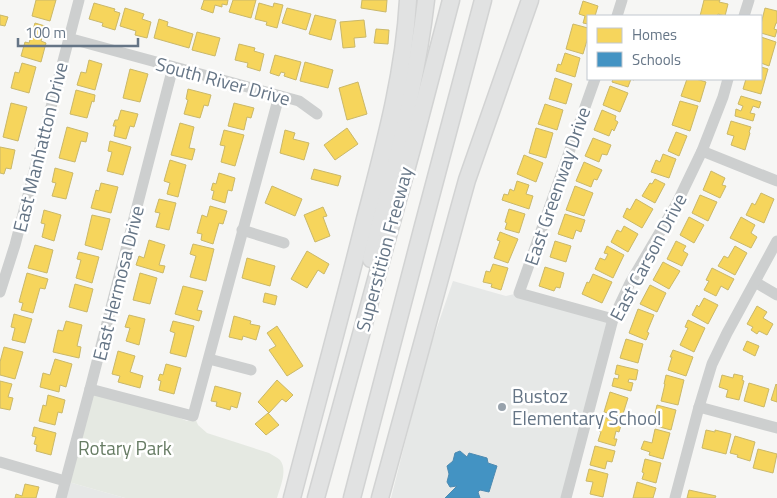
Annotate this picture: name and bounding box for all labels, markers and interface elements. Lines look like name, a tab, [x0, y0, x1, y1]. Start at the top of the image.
scale bar	[18, 15, 138, 47]
legend	[587, 15, 762, 80]
text: 100 m	[25, 21, 66, 44]
text: Homes	[632, 23, 677, 46]
text: Schools	[632, 48, 681, 71]
street label: South River Drive	[153, 49, 294, 112]
street label: East Manhatton Drive	[4, 59, 75, 235]
street label: East Greenway Drive	[516, 103, 597, 269]
street label: Superstition Freeway	[348, 163, 419, 335]
street label: East Carson Drive	[602, 188, 693, 326]
street label: East Hermosa Drive	[84, 202, 151, 363]
place label: Bustoz Elementary School	[512, 381, 661, 432]
marker: Bustoz Elementary School	[496, 401, 508, 413]
park label: Rotary Park	[78, 433, 172, 462]

